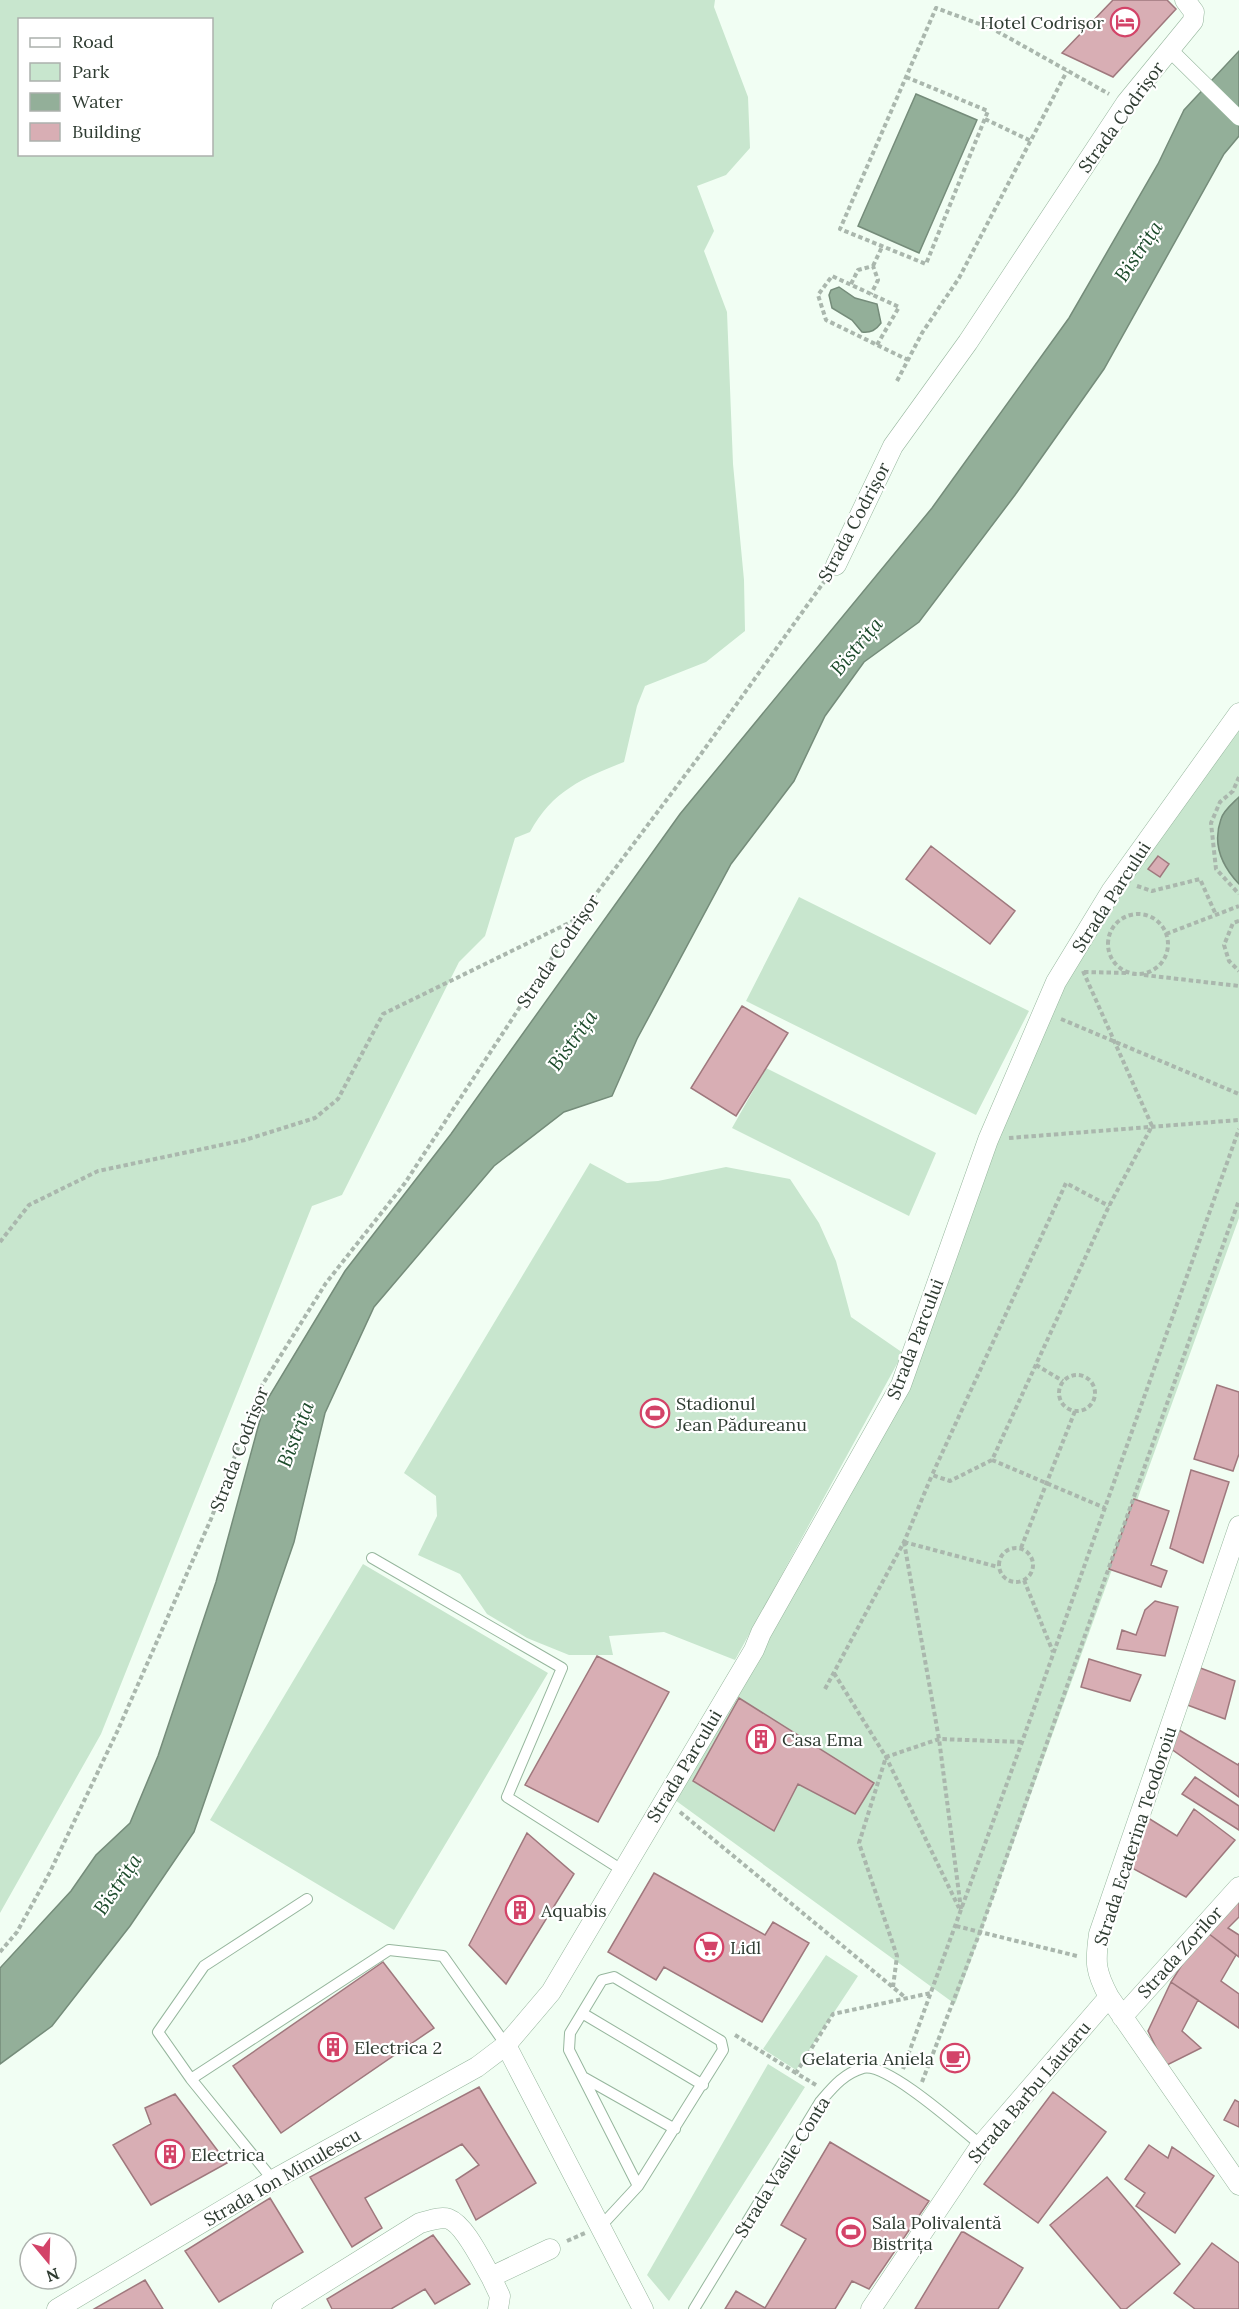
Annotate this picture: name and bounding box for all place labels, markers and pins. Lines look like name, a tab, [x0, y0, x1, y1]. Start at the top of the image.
hotel icon: Hotel Codrișor	[1109, 6, 1141, 38]
place label: Hotel Codrișor	[980, 11, 1104, 34]
place label: Stadionul Jean Pădureanu	[675, 1392, 807, 1436]
sports icon: Stadionul Jean Pădureanu	[639, 1397, 671, 1429]
building icon: Casa Ema	[745, 1723, 777, 1755]
place label: Casa Ema	[782, 1728, 863, 1751]
building icon: Aquabis	[504, 1894, 536, 1926]
place label: Aquabis	[540, 1899, 607, 1922]
supermarket icon: Lidl	[693, 1931, 725, 1963]
place label: Lidl	[730, 1936, 761, 1959]
building icon: Electrica 2	[317, 2031, 349, 2063]
place label: Electrica 2	[354, 2036, 442, 2059]
cafe icon: Gelateria Aniela	[939, 2042, 971, 2074]
place label: Gelateria Aniela	[802, 2047, 934, 2070]
building icon: Electrica	[154, 2138, 186, 2170]
place label: Electrica	[191, 2143, 265, 2166]
place label: Sala Polivalentă Bistrița	[872, 2211, 1002, 2255]
sports icon: Sala Polivalentă Bistrița	[835, 2216, 867, 2248]

